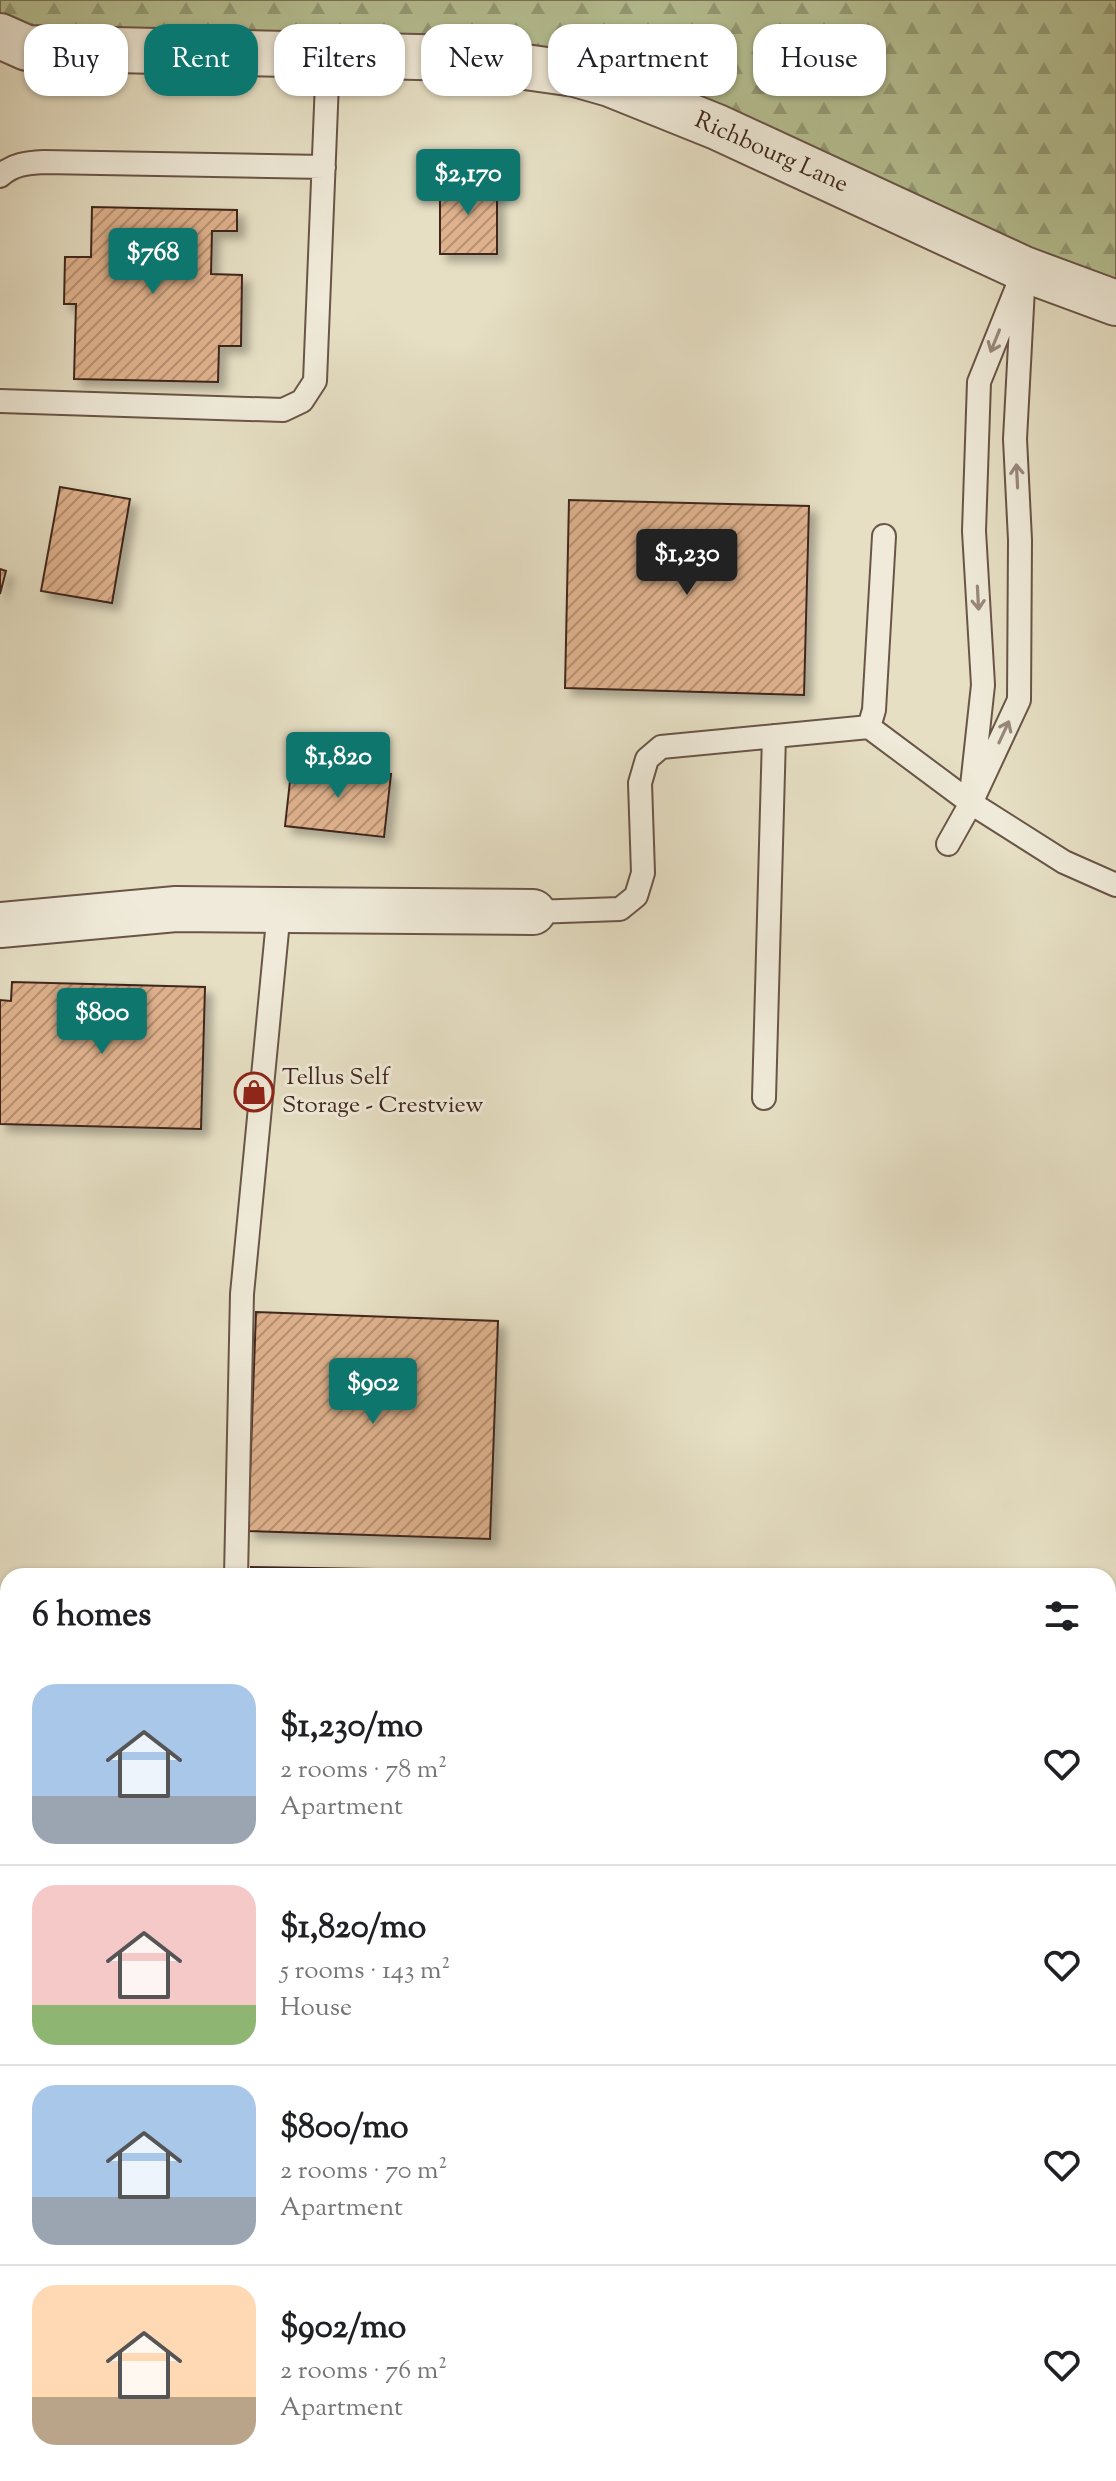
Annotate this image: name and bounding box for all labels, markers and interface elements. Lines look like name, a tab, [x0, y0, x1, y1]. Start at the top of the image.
chip: Buy	[24, 24, 128, 96]
chip: Rent	[144, 24, 258, 96]
chip: Filters	[274, 24, 405, 96]
chip: New	[421, 24, 532, 96]
chip: Apartment	[548, 24, 737, 96]
chip: House	[753, 24, 886, 96]
street label: Richbourg Lane	[689, 104, 853, 202]
pin: $2,170	[403, 149, 533, 217]
text: $2,170	[434, 156, 502, 193]
pin: $768	[106, 228, 200, 296]
text: $768	[127, 235, 179, 272]
one-way arrow	[987, 328, 1001, 353]
one-way arrow	[1009, 463, 1024, 490]
pin: $1,230	[622, 529, 752, 597]
text: $1,230	[654, 536, 720, 573]
one-way arrow	[971, 584, 986, 611]
one-way arrow	[997, 721, 1012, 745]
pin: $1,820	[273, 732, 403, 800]
text: $1,820	[304, 739, 372, 776]
pin: $800	[55, 988, 149, 1056]
text: $800	[75, 995, 129, 1032]
place label: Tellus Self Storage - Crestview	[282, 1061, 483, 1123]
shop icon: Tellus Self Storage - Crestview	[233, 1071, 275, 1113]
pin: $902	[326, 1358, 420, 1426]
text: $902	[347, 1365, 399, 1402]
text: 6 homes	[32, 1592, 151, 1641]
icon: filters	[1040, 1594, 1084, 1638]
text: $1,230/mo	[280, 1703, 423, 1752]
icon: home	[96, 1716, 192, 1812]
icon: heart	[1040, 1742, 1084, 1786]
text: 2 rooms · 78 m²	[280, 1752, 447, 1789]
text: Apartment	[280, 1789, 403, 1826]
text: $1,820/mo	[280, 1904, 426, 1953]
icon: home	[96, 1917, 192, 2013]
icon: heart	[1040, 1943, 1084, 1987]
text: 5 rooms · 143 m²	[280, 1953, 450, 1990]
text: House	[280, 1990, 352, 2027]
text: $800/mo	[280, 2104, 409, 2153]
icon: home	[96, 2117, 192, 2213]
icon: heart	[1040, 2143, 1084, 2187]
text: 2 rooms · 70 m²	[280, 2153, 447, 2190]
text: Apartment	[280, 2190, 403, 2227]
text: $902/mo	[280, 2304, 406, 2353]
icon: home	[96, 2317, 192, 2413]
icon: heart	[1040, 2343, 1084, 2387]
text: 2 rooms · 76 m²	[280, 2353, 447, 2390]
text: Apartment	[280, 2390, 403, 2427]

